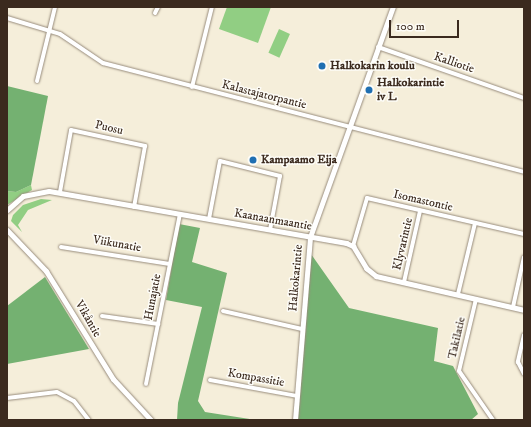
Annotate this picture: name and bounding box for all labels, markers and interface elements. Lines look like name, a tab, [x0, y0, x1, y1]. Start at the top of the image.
scale bar	[391, 12, 461, 38]
text: 100 m	[396, 19, 425, 34]
street label: Kalliotie	[432, 49, 476, 77]
place label: Halkokarin koulu	[330, 59, 415, 73]
marker: Halkokarin koulu	[317, 61, 327, 71]
place label: Halkokarintie iv L	[377, 76, 444, 104]
street label: Kalastajatorpantie	[220, 78, 308, 112]
marker: Halkokarintie iv L	[364, 85, 374, 95]
street label: Puosu	[94, 118, 124, 138]
place label: Kampaamo Eija	[261, 153, 337, 167]
marker: Kampaamo Eija	[248, 155, 258, 165]
street label: Isomastontie	[392, 187, 454, 215]
street label: Kaanaanmaantie	[233, 206, 313, 234]
street label: Klyvarintie	[390, 216, 416, 272]
street label: Viikunatie	[92, 233, 142, 255]
street label: Halkokarintie	[286, 244, 306, 312]
street label: Hunajatie	[141, 273, 165, 321]
street label: Vikåntie	[72, 298, 104, 340]
street label: Takilatie	[445, 316, 469, 360]
street label: Kompassitie	[227, 366, 285, 390]

